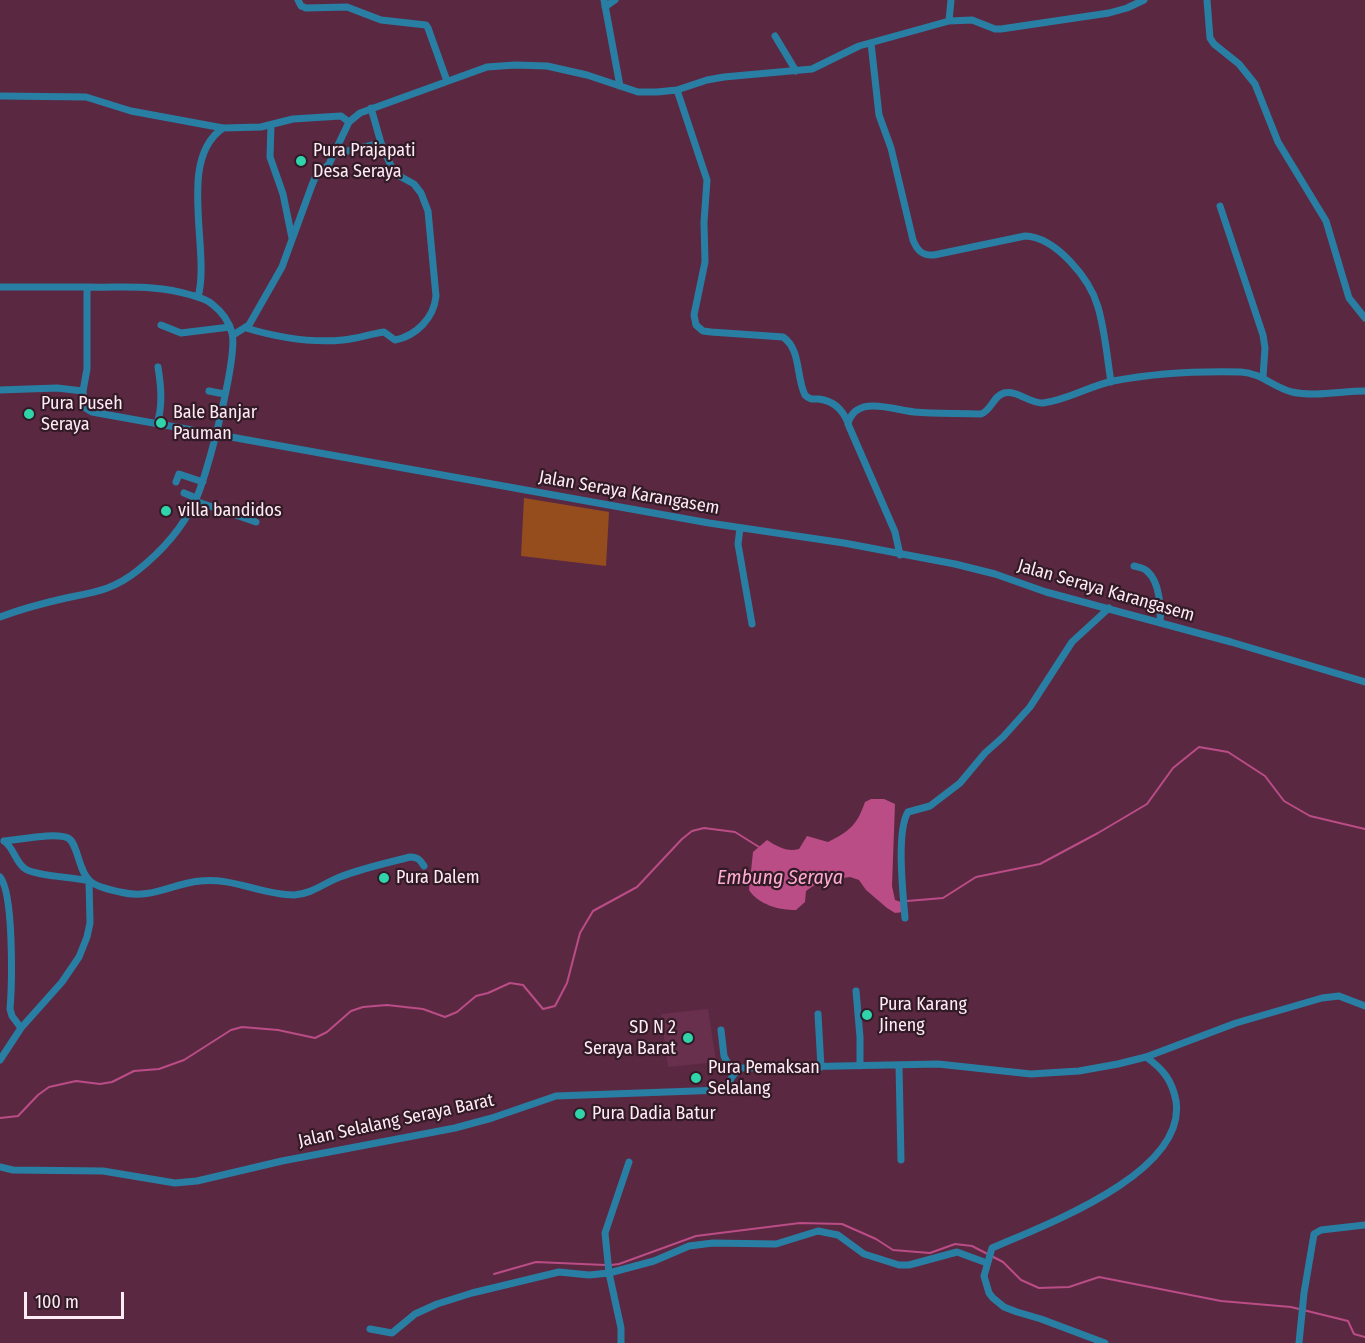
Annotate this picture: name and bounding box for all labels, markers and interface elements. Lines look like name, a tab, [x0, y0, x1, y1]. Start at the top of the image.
place label: Pura Prajapati Desa Seraya	[313, 140, 416, 182]
marker: Pura Prajapati Desa Seraya	[294, 154, 308, 168]
place label: Pura Puseh Seraya	[41, 393, 123, 436]
place label: Bale Banjar Pauman	[173, 402, 257, 444]
marker: Pura Puseh Seraya	[22, 407, 36, 421]
marker: Bale Banjar Pauman	[154, 416, 168, 430]
street label: Jalan Seraya Karangasem	[537, 466, 721, 520]
place label: villa bandidos	[178, 500, 282, 522]
marker: villa bandidos	[159, 504, 173, 518]
street label: Jalan Seraya Karangasem	[1015, 555, 1197, 627]
water label: Embung Seraya	[717, 866, 843, 890]
place label: Pura Dalem	[396, 867, 479, 889]
marker: Pura Dalem	[377, 871, 391, 885]
place label: Pura Karang Jineng	[879, 994, 967, 1036]
marker: Pura Karang Jineng	[860, 1008, 874, 1022]
place label: SD N 2 Seraya Barat	[584, 1017, 676, 1060]
marker: SD N 2 Seraya Barat	[681, 1031, 695, 1045]
place label: Pura Pemaksan Selalang	[708, 1057, 820, 1100]
marker: Pura Pemaksan Selalang	[689, 1071, 703, 1085]
street label: Jalan Selalang Seraya Barat	[296, 1090, 496, 1152]
place label: Pura Dadia Batur	[592, 1103, 716, 1125]
marker: Pura Dadia Batur	[573, 1107, 587, 1121]
scale bar	[27, 1280, 128, 1318]
text: 100 m	[35, 1291, 79, 1313]

